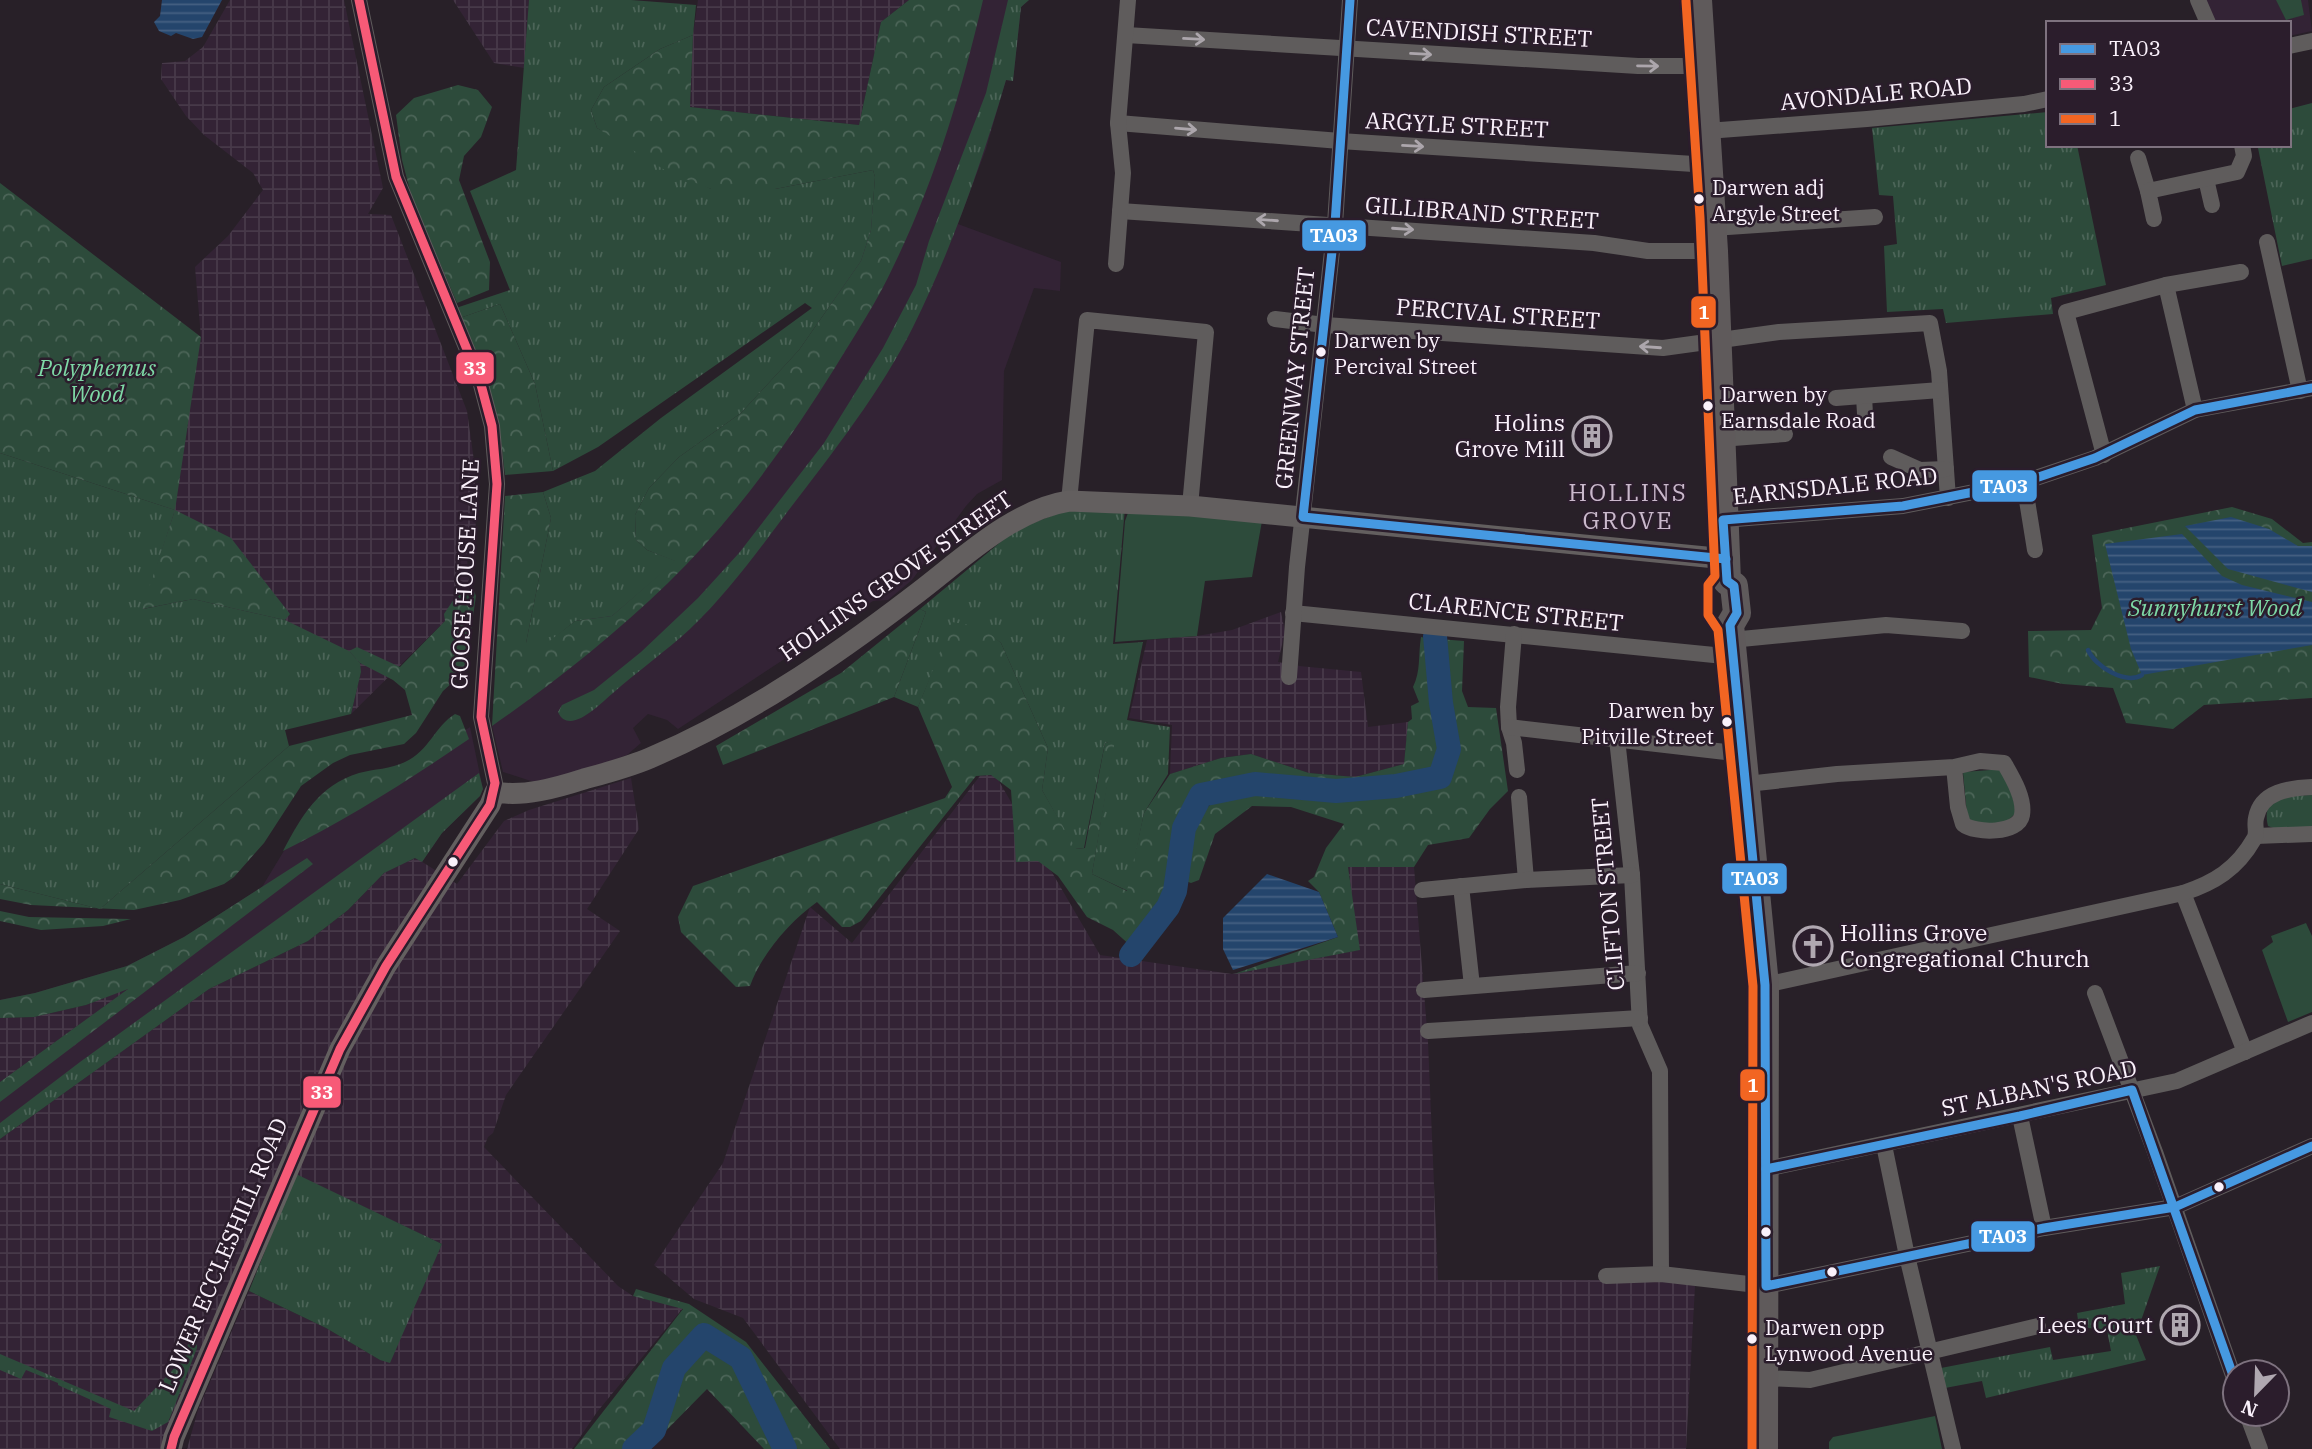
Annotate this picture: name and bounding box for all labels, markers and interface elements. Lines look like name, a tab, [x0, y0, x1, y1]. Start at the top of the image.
street label: CAVENDISH STREET	[1365, 11, 1593, 53]
legend	[2046, 21, 2291, 147]
one-way arrow	[1182, 33, 1205, 46]
text: TA03	[2109, 34, 2161, 62]
one-way arrow	[1410, 47, 1433, 60]
one-way arrow	[1637, 59, 1660, 73]
text: 33	[2109, 69, 2134, 97]
street label: AVONDALE ROAD	[1779, 70, 1973, 116]
street label: ARGYLE STREET	[1365, 104, 1550, 144]
text: 1	[2109, 104, 2122, 132]
one-way arrow	[1175, 123, 1197, 136]
one-way arrow	[1401, 139, 1424, 152]
place label: Darwen adj Argyle Street	[1712, 173, 1840, 227]
street label: GILLIBRAND STREET	[1364, 189, 1600, 235]
marker: Darwen adj Argyle Street	[1692, 192, 1706, 206]
one-way arrow	[1256, 214, 1279, 227]
line badge: TA03	[1301, 219, 1367, 252]
text: TA03	[1310, 223, 1358, 247]
one-way arrow	[1392, 223, 1414, 236]
street label: GREENWAY STREET	[1267, 265, 1321, 491]
street label: PERCIVAL STREET	[1395, 291, 1601, 335]
line badge: 1	[1690, 295, 1717, 329]
text: 1	[1698, 300, 1710, 324]
place label: Darwen by Percival Street	[1334, 326, 1477, 380]
one-way arrow	[1639, 340, 1662, 353]
marker: Darwen by Percival Street	[1314, 345, 1328, 359]
line badge: 33	[455, 351, 495, 385]
park label: Polyphemus Wood	[37, 352, 156, 408]
text: 33	[464, 356, 486, 380]
place label: Darwen by Earnsdale Road	[1721, 380, 1876, 434]
marker: Darwen by Earnsdale Road	[1701, 399, 1715, 413]
place label: Holins Grove Mill	[1455, 407, 1565, 463]
building icon: Holins Grove Mill	[1571, 415, 1613, 457]
street label: GOOSE HOUSE LANE	[443, 458, 485, 690]
street label: EARNSDALE ROAD	[1731, 459, 1939, 511]
line badge: TA03	[1971, 469, 2038, 503]
text: TA03	[1980, 474, 2028, 498]
district label: HOLLINS GROVE	[1568, 476, 1688, 536]
street label: HOLLINS GROVE STREET	[773, 483, 1018, 667]
street label: CLARENCE STREET	[1407, 585, 1625, 637]
park label: Sunnyhurst Wood	[2127, 592, 2303, 622]
place label: Darwen by Pitville Street	[1581, 696, 1715, 750]
marker: Darwen by Pitville Street	[1720, 715, 1734, 729]
street label: CLIFTON STREET	[1584, 796, 1630, 992]
unlabelled marker	[446, 855, 460, 869]
line badge: TA03	[1721, 862, 1788, 895]
text: TA03	[1731, 866, 1779, 890]
place label: Hollins Grove Congregational Church	[1840, 917, 2090, 973]
church icon: Hollins Grove Congregational Church	[1792, 925, 1834, 967]
street label: ST ALBAN'S ROAD	[1938, 1052, 2139, 1122]
line badge: 1	[1739, 1068, 1766, 1102]
text: 1	[1747, 1073, 1759, 1097]
line badge: 33	[302, 1075, 342, 1109]
text: 33	[311, 1080, 333, 1104]
street label: LOWER ECCLESHILL ROAD	[151, 1113, 294, 1396]
unlabelled marker	[2212, 1180, 2226, 1194]
line badge: TA03	[1970, 1220, 2036, 1253]
text: TA03	[1979, 1224, 2027, 1248]
unlabelled marker	[1759, 1225, 1773, 1239]
unlabelled marker	[1825, 1265, 1839, 1279]
building icon: Lees Court	[2159, 1304, 2201, 1346]
place label: Lees Court	[2038, 1309, 2153, 1339]
place label: Darwen opp Lynwood Avenue	[1765, 1313, 1933, 1367]
marker: Darwen opp Lynwood Avenue	[1745, 1332, 1759, 1346]
north arrow	[2221, 1358, 2291, 1428]
text: N	[2238, 1395, 2261, 1423]

